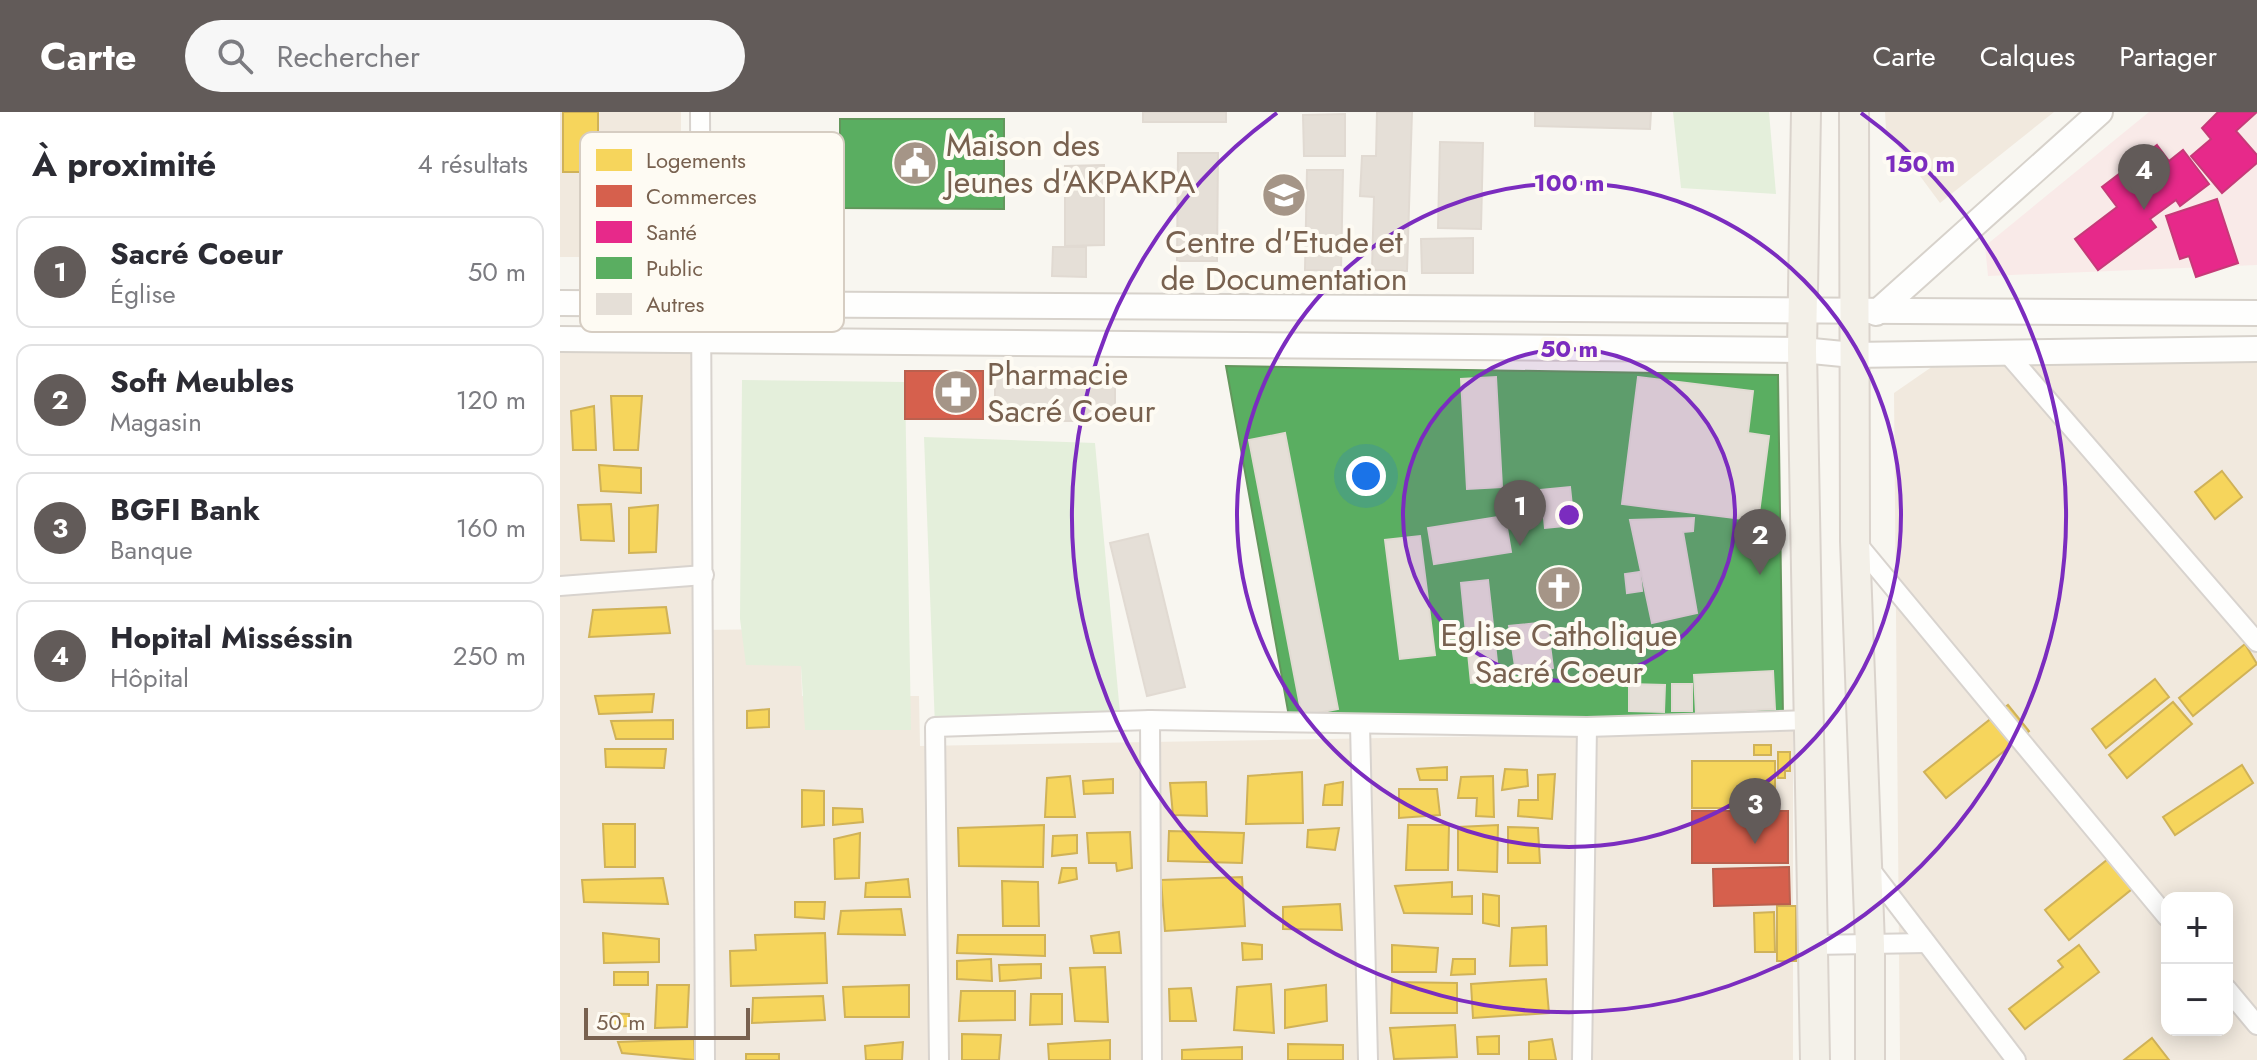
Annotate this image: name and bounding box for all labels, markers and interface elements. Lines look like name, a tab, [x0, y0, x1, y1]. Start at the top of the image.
search box	[185, 20, 745, 92]
text: Carte	[40, 29, 137, 84]
icon: search	[213, 34, 257, 78]
text: Rechercher	[277, 35, 420, 78]
text: Carte	[1872, 36, 1936, 77]
text: Calques	[1980, 36, 2075, 77]
text: Partager	[2119, 36, 2217, 77]
place label: Maison des Jeunes d'AKPAKPA	[942, 122, 1195, 205]
legend	[580, 132, 844, 332]
public building icon: Maison des Jeunes d'AKPAKPA	[891, 139, 939, 187]
text: À proximité	[32, 140, 216, 189]
text: Logements	[646, 144, 746, 176]
pin: 4	[2118, 144, 2170, 210]
text: 4 résultats	[418, 145, 528, 183]
text: 150 m	[1885, 146, 1955, 181]
text: 100 m	[1534, 165, 1604, 200]
school or university icon: Centre d'Etude et de Documentation	[1260, 171, 1308, 219]
text: Commerces	[646, 180, 757, 212]
text: Santé	[646, 216, 697, 248]
place label: Centre d'Etude et de Documentation	[1160, 219, 1408, 302]
text: Sacré Coeur	[110, 232, 283, 275]
text: Public	[646, 252, 703, 284]
text: 1	[53, 253, 67, 291]
text: 50 m	[468, 253, 526, 291]
text: Église	[110, 275, 176, 313]
text: Autres	[646, 288, 704, 320]
text: 50 m	[1540, 331, 1598, 366]
place label: Pharmacie Sacré Coeur	[987, 351, 1155, 434]
text: Soft Meubles	[110, 360, 294, 403]
pharmacy icon: Pharmacie Sacré Coeur	[932, 368, 980, 416]
text: 2	[51, 381, 69, 419]
text: 120 m	[456, 381, 526, 419]
text: Magasin	[110, 403, 202, 441]
your location	[1346, 456, 1386, 496]
pin: 1	[1494, 480, 1546, 546]
text: BGFI Bank	[110, 488, 260, 531]
centre of rings	[1555, 501, 1583, 529]
text: 3	[52, 509, 68, 547]
text: 160 m	[456, 509, 526, 547]
pin: 2	[1734, 509, 1786, 575]
text: Banque	[110, 531, 193, 569]
church icon: Eglise Catholique Sacré Coeur	[1535, 564, 1583, 612]
place label: Eglise Catholique Sacré Coeur	[1441, 612, 1677, 695]
text: Hopital Misséssin	[110, 616, 353, 659]
text: 4	[51, 637, 69, 675]
text: 250 m	[453, 637, 526, 675]
text: Hôpital	[110, 659, 189, 697]
pin: 3	[1729, 778, 1781, 844]
map controls	[2161, 892, 2233, 1036]
button: +	[2161, 892, 2233, 964]
button: −	[2161, 964, 2233, 1036]
scale bar	[584, 1004, 750, 1040]
text: 50 m	[596, 1006, 645, 1038]

